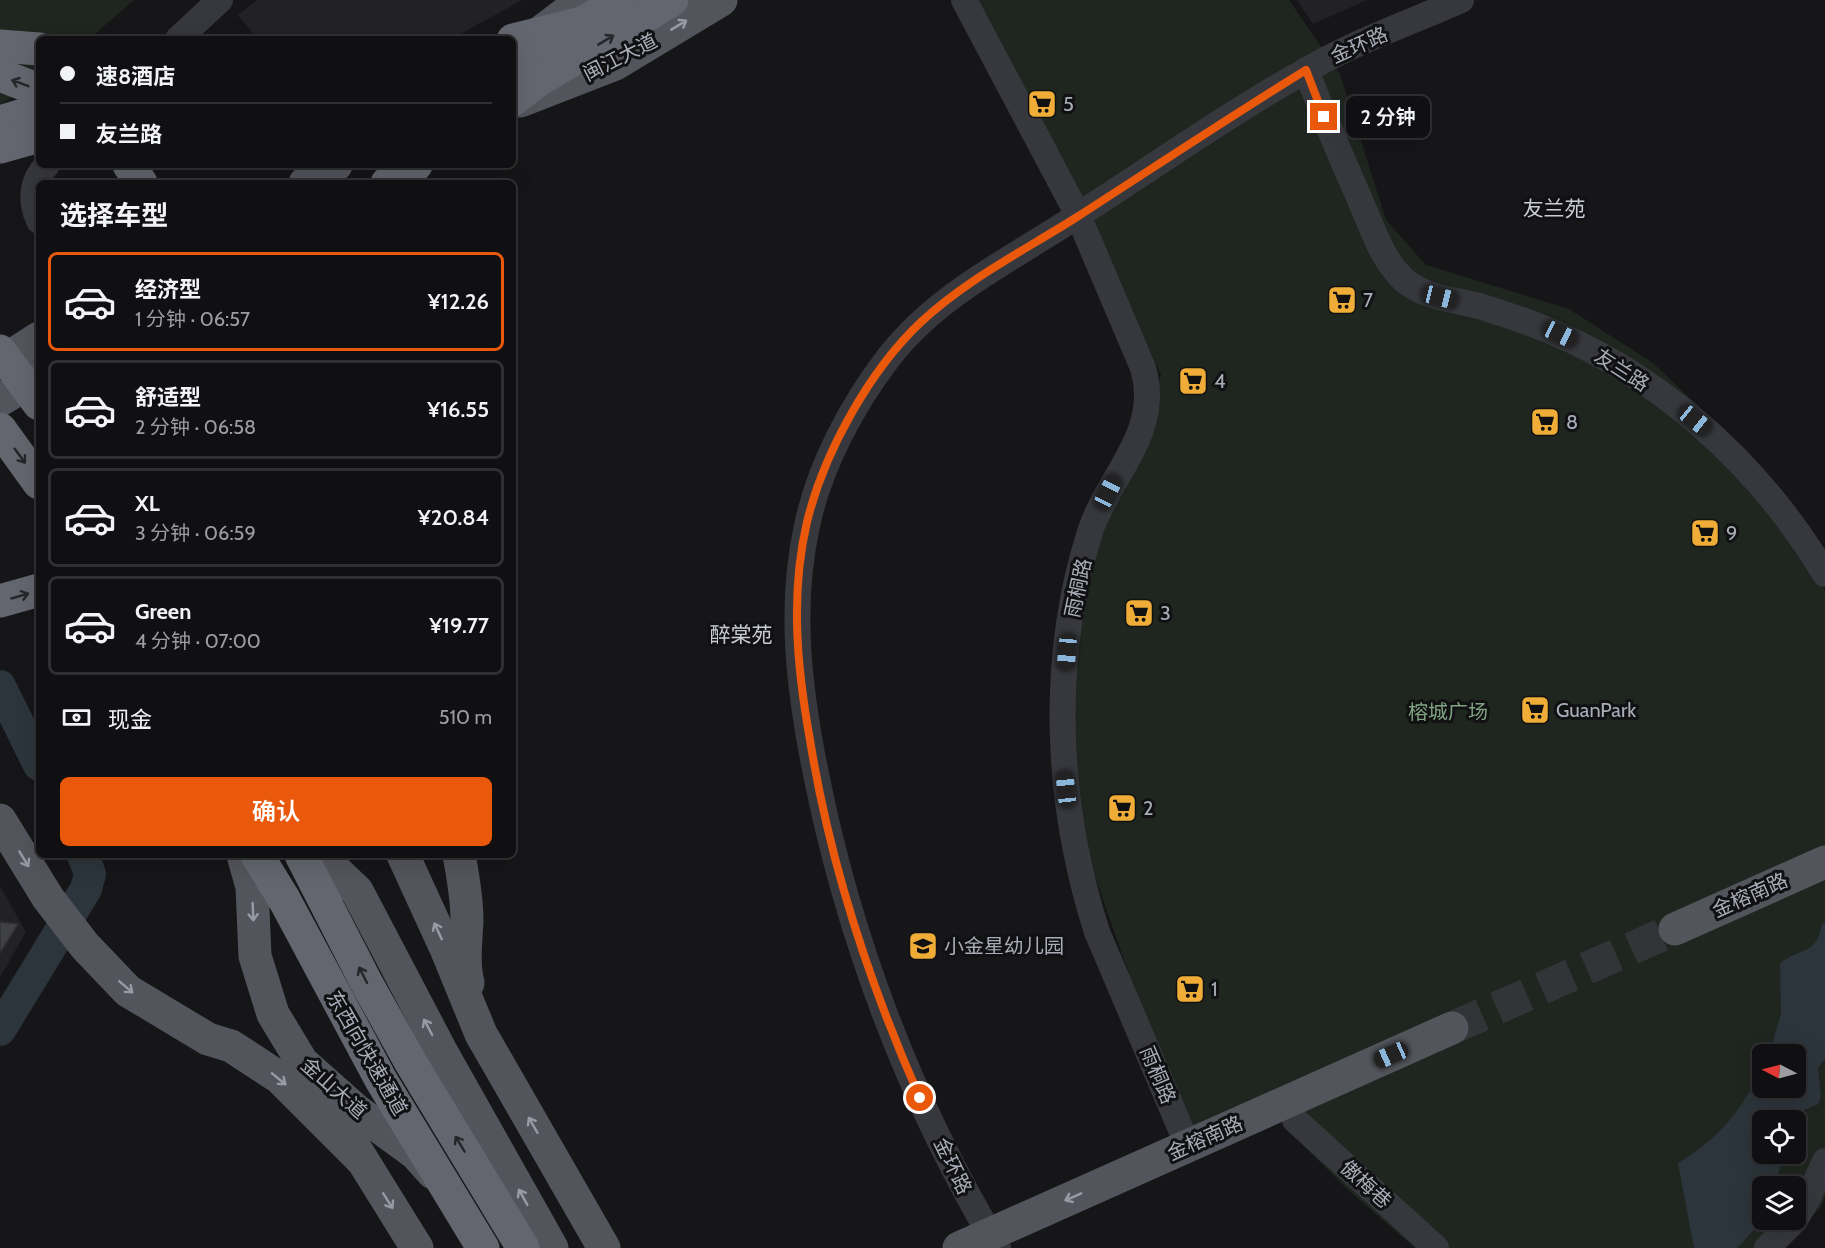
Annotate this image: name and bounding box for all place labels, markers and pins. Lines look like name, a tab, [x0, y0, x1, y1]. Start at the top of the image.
supermarket icon: 5	[1026, 88, 1058, 120]
place label: 5	[1063, 92, 1074, 116]
supermarket icon: 7	[1326, 284, 1358, 316]
place label: 7	[1363, 288, 1373, 312]
supermarket icon: 4	[1177, 365, 1209, 397]
place label: 4	[1214, 369, 1226, 393]
supermarket icon: 8	[1529, 406, 1561, 438]
place label: 8	[1566, 410, 1578, 434]
supermarket icon: 9	[1689, 517, 1721, 549]
place label: 9	[1726, 521, 1737, 545]
supermarket icon: 3	[1123, 597, 1155, 629]
place label: 3	[1160, 601, 1171, 625]
supermarket icon: GuanPark	[1519, 694, 1551, 726]
place label: GuanPark	[1556, 698, 1636, 722]
supermarket icon: 2	[1106, 792, 1138, 824]
place label: 2	[1143, 796, 1153, 820]
school or university icon: 小金星幼儿园	[907, 930, 939, 962]
place label: 小金星幼儿园	[944, 934, 1064, 958]
supermarket icon: 1	[1174, 973, 1206, 1005]
place label: 1	[1211, 977, 1218, 1001]

